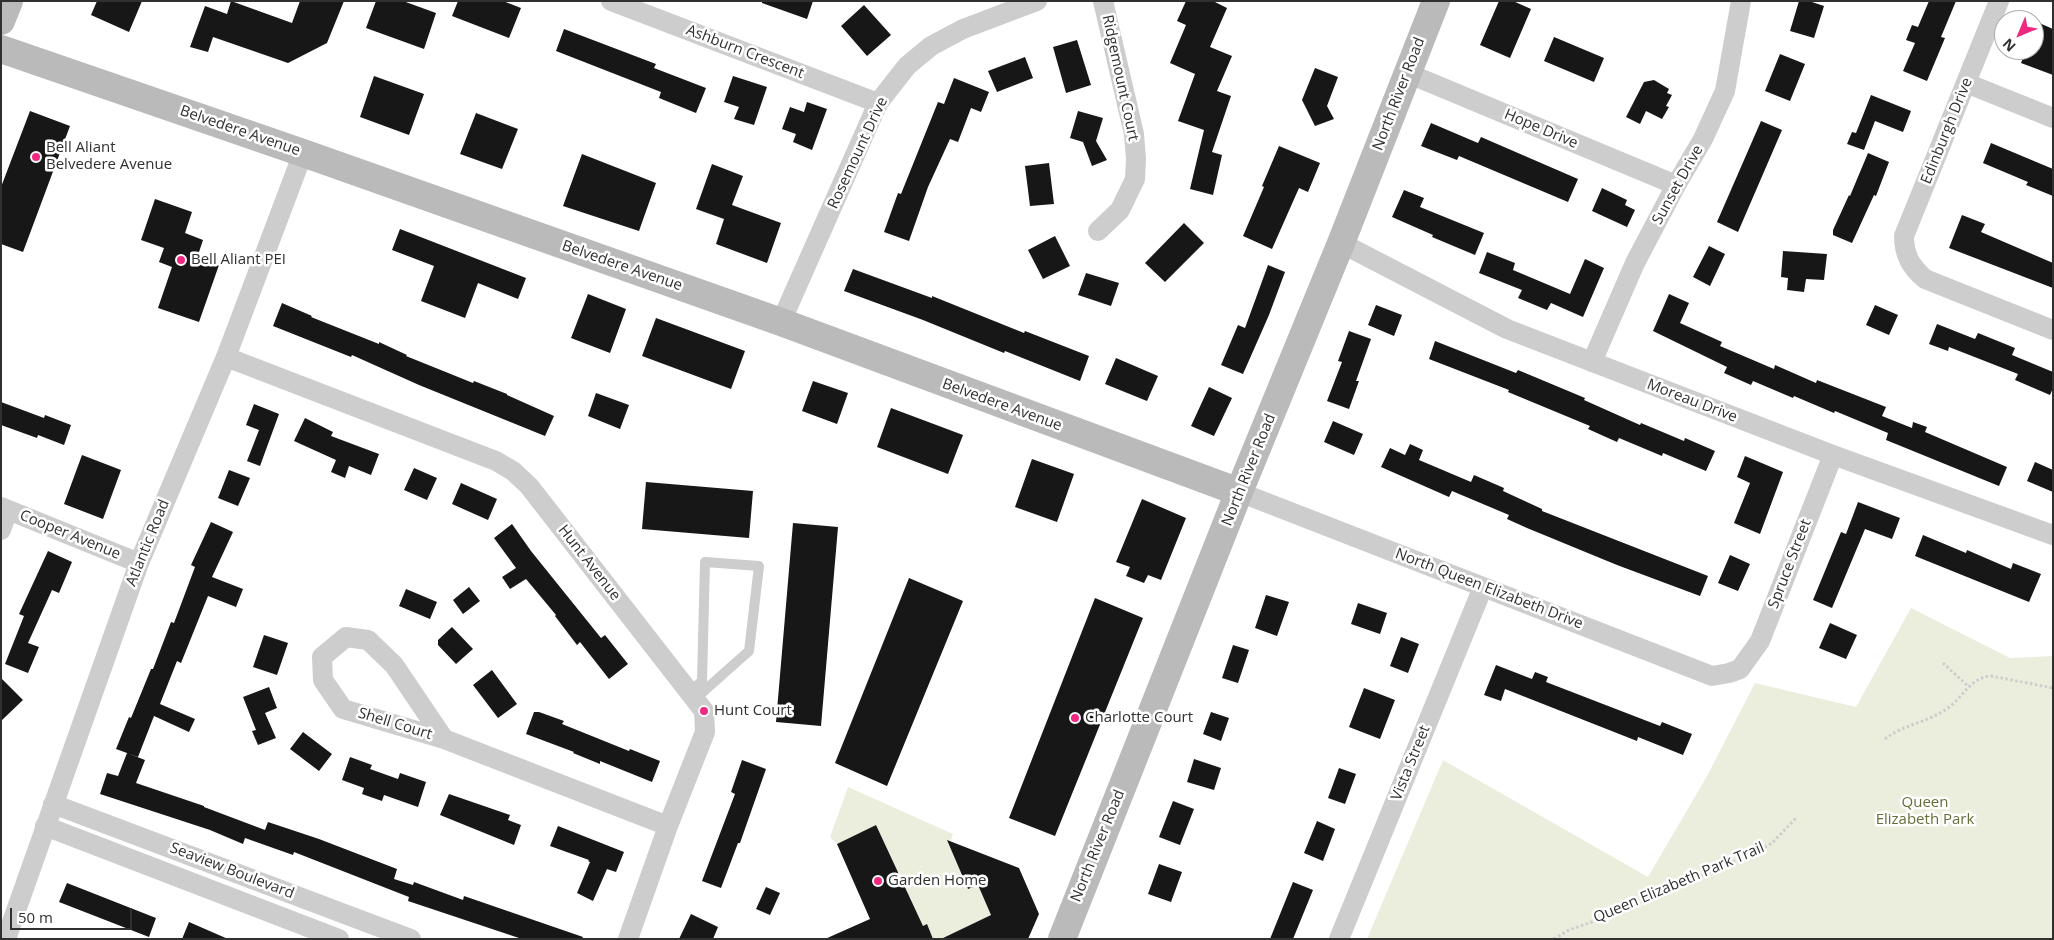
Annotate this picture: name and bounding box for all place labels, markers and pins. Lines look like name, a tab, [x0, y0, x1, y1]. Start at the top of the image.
place label: Bell Aliant Belvedere Avenue	[46, 139, 172, 174]
marker: Bell Aliant Belvedere Avenue	[30, 151, 42, 163]
place label: Bell Aliant PEI	[191, 251, 286, 269]
marker: Bell Aliant PEI	[175, 254, 187, 266]
place label: Hunt Court	[714, 702, 792, 720]
marker: Hunt Court	[698, 705, 710, 717]
place label: Charlotte Court	[1085, 709, 1193, 727]
marker: Charlotte Court	[1069, 712, 1081, 724]
place label: Garden Home	[888, 872, 986, 890]
marker: Garden Home	[872, 875, 884, 887]

